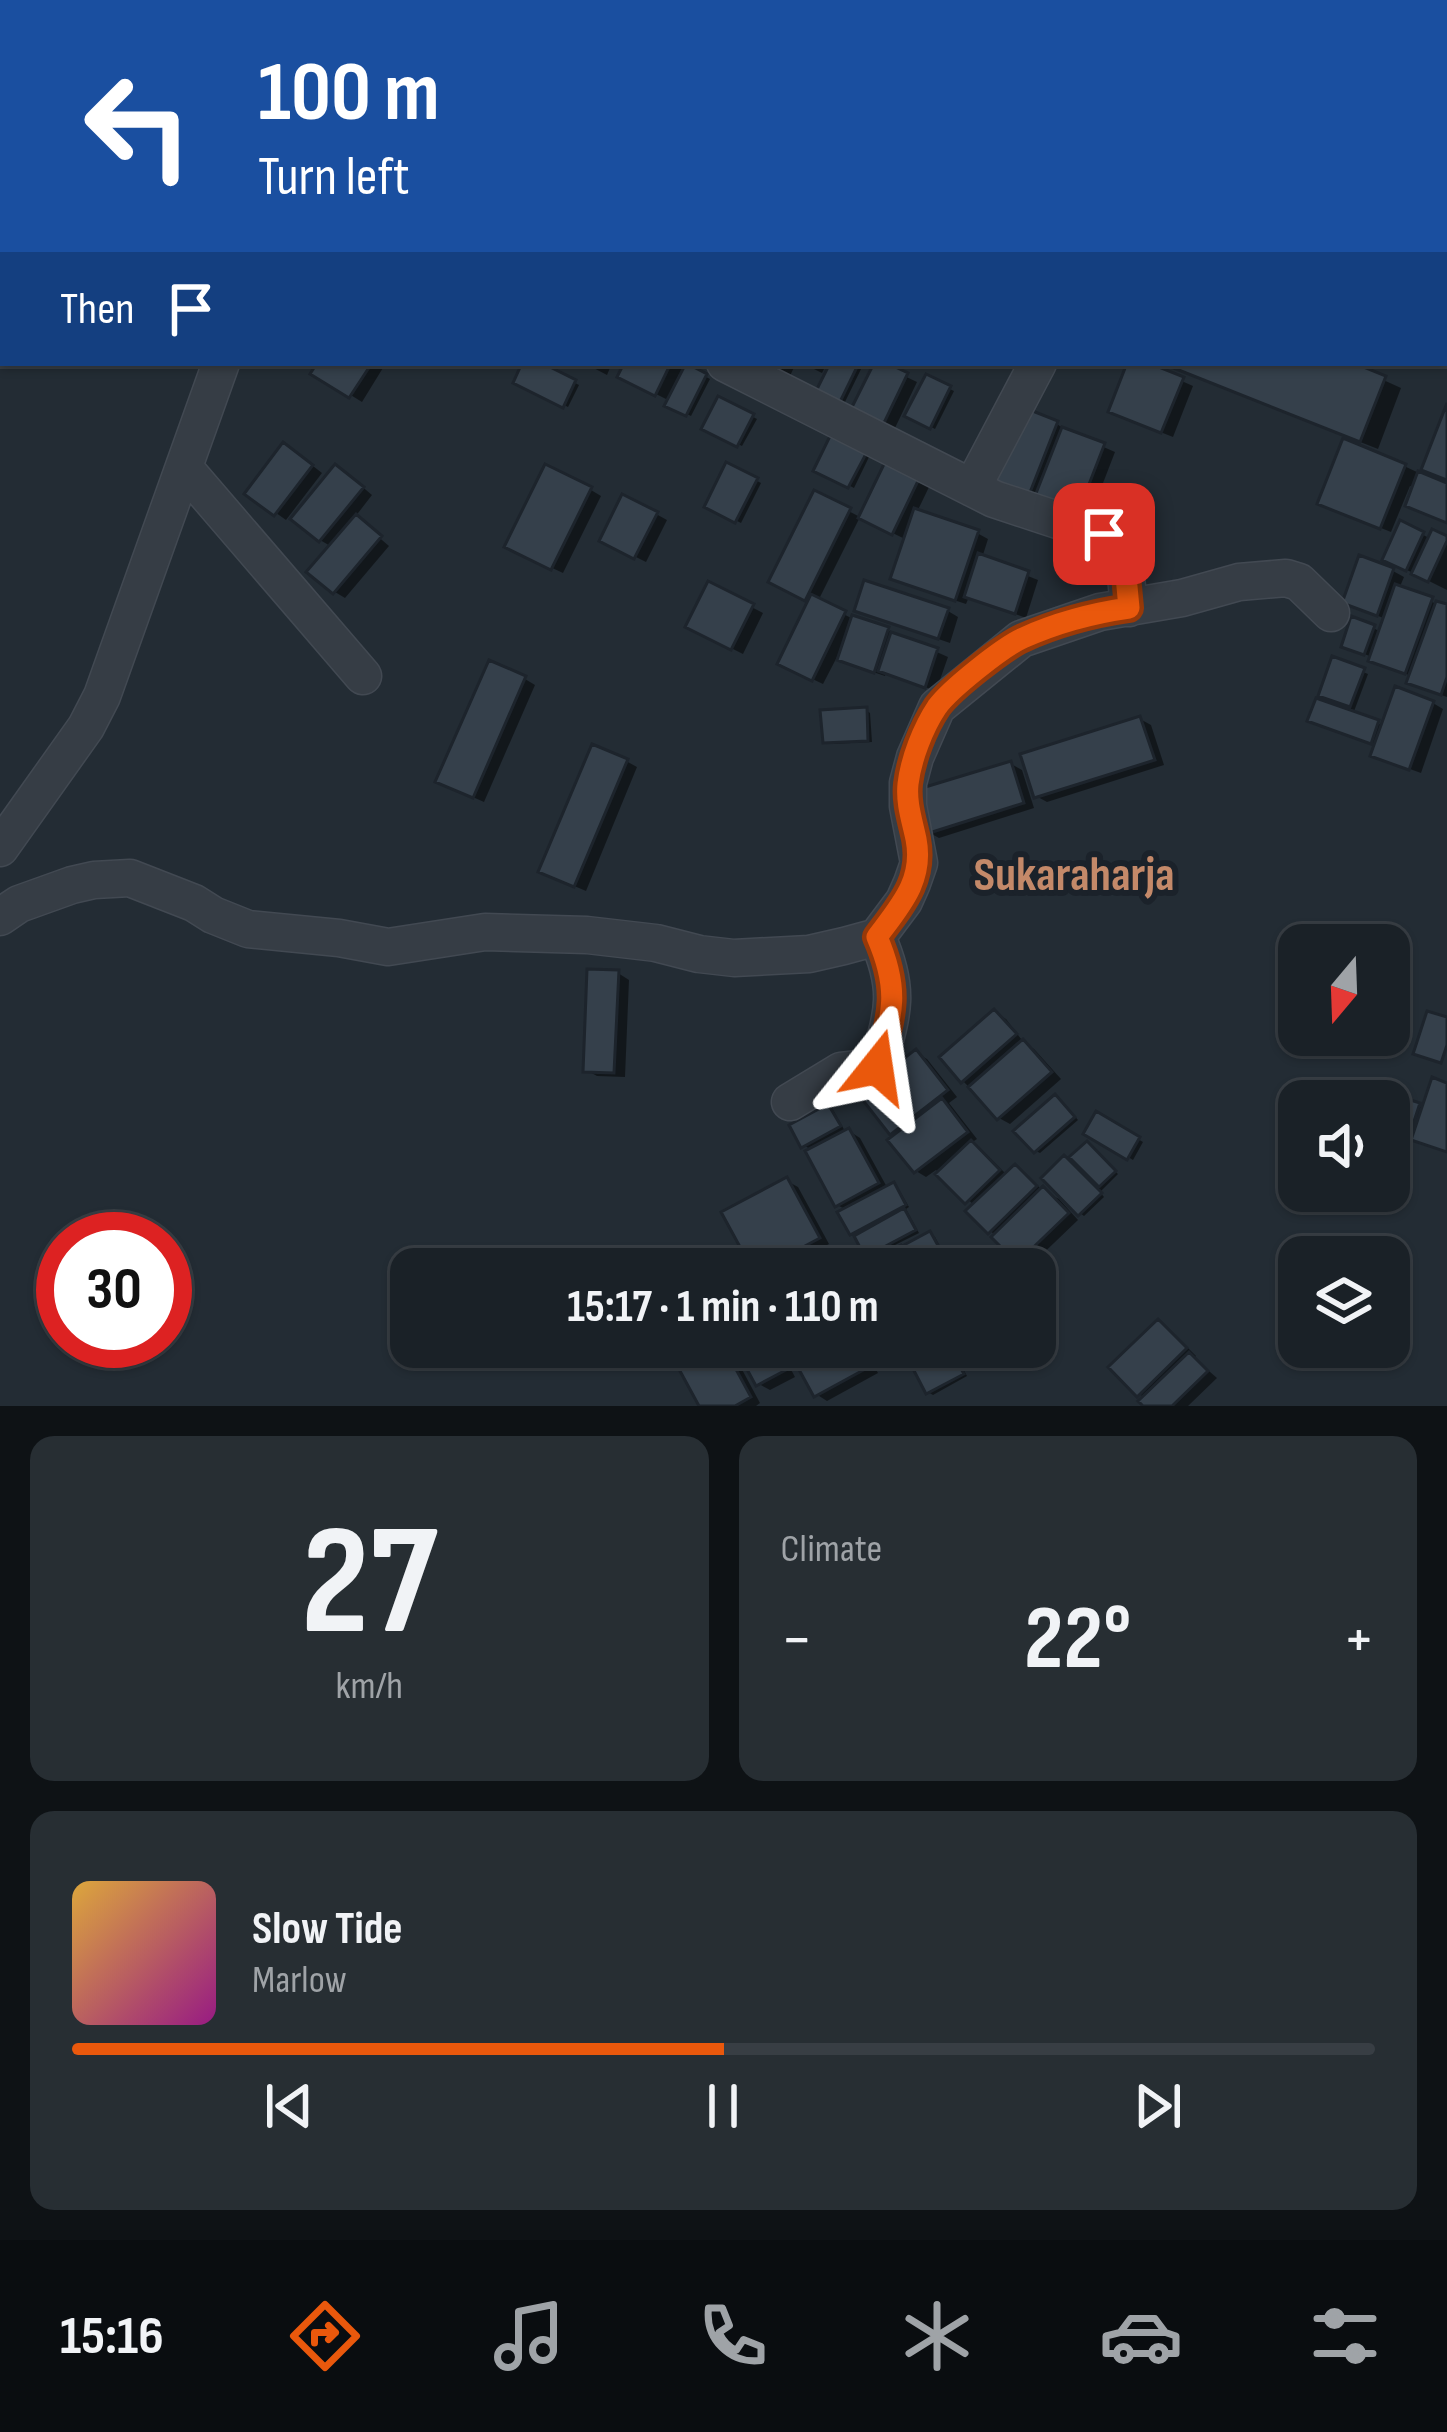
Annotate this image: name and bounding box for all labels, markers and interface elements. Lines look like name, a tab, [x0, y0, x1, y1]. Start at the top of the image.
text: 100 m	[258, 43, 440, 144]
icon: left	[60, 48, 216, 204]
text: Turn left	[258, 145, 410, 210]
icon: arrive	[158, 276, 224, 342]
text: Then	[60, 282, 134, 337]
pin	[1053, 483, 1155, 585]
icon: arrive	[1071, 501, 1137, 567]
district label: Sukaraharja	[973, 847, 1175, 904]
north arrow	[1278, 924, 1410, 1056]
map controls	[1278, 924, 1410, 1368]
position arrow	[814, 1004, 940, 1130]
button: sound	[1278, 1080, 1410, 1212]
speed limit sign: 30	[36, 1212, 192, 1368]
button: layers	[1278, 1236, 1410, 1368]
text: 15:17 · 1 min · 110 m	[567, 1280, 879, 1335]
text: 27	[301, 1491, 437, 1678]
text: Climate	[781, 1526, 882, 1573]
text: 22°	[1024, 1586, 1131, 1694]
text: −	[781, 1601, 813, 1680]
text: +	[1343, 1601, 1375, 1680]
text: km/h	[336, 1663, 403, 1710]
text: Slow Tide	[252, 1902, 403, 1957]
text: Marlow	[252, 1957, 347, 2004]
icon: previous	[256, 2073, 322, 2139]
icon: pause	[690, 2073, 756, 2139]
icon: next	[1125, 2073, 1191, 2139]
icon: directions	[283, 2294, 367, 2378]
icon: music	[487, 2294, 571, 2378]
icon: phone	[691, 2294, 775, 2378]
icon: climate	[895, 2294, 979, 2378]
icon: car	[1099, 2294, 1183, 2378]
icon: filters	[1303, 2294, 1387, 2378]
text: 15:16	[60, 2304, 164, 2369]

